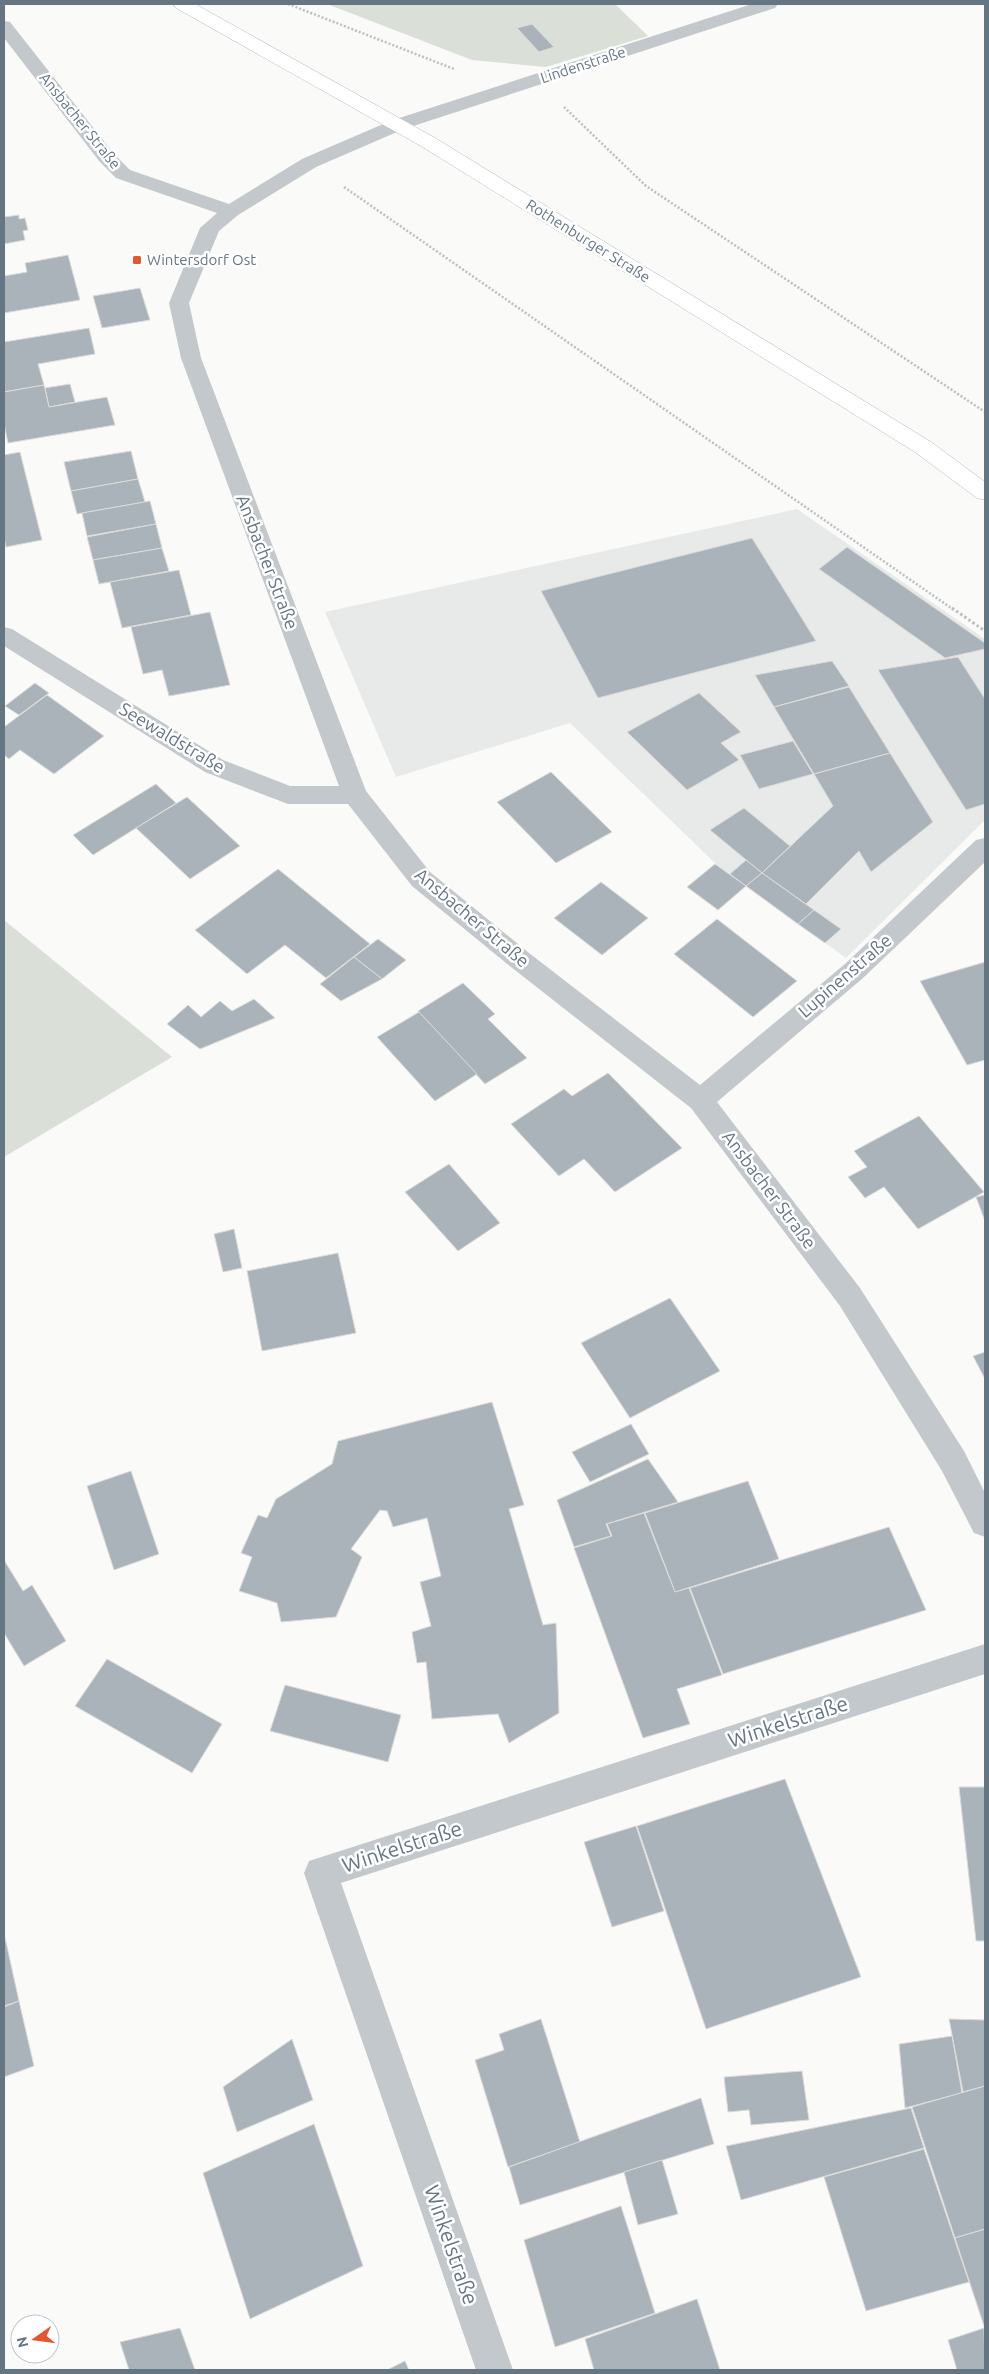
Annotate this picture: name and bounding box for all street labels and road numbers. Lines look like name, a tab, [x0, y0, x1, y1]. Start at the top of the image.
street label: Lindenstraße	[538, 43, 628, 86]
street label: Ansbacher Straße	[36, 69, 124, 172]
street label: Rothenburger Straße	[523, 196, 653, 286]
street label: Ansbacher Straße	[233, 492, 303, 632]
street label: Seewaldstraße	[116, 698, 229, 776]
street label: Ansbacher Straße	[412, 864, 534, 971]
street label: Lupinenstraße	[794, 929, 895, 1021]
street label: Ansbacher Straße	[719, 1126, 821, 1252]
street label: Winkelstraße	[725, 1690, 851, 1752]
street label: Winkelstraße	[339, 1815, 465, 1877]
street label: Winkelstraße	[420, 2182, 484, 2308]

